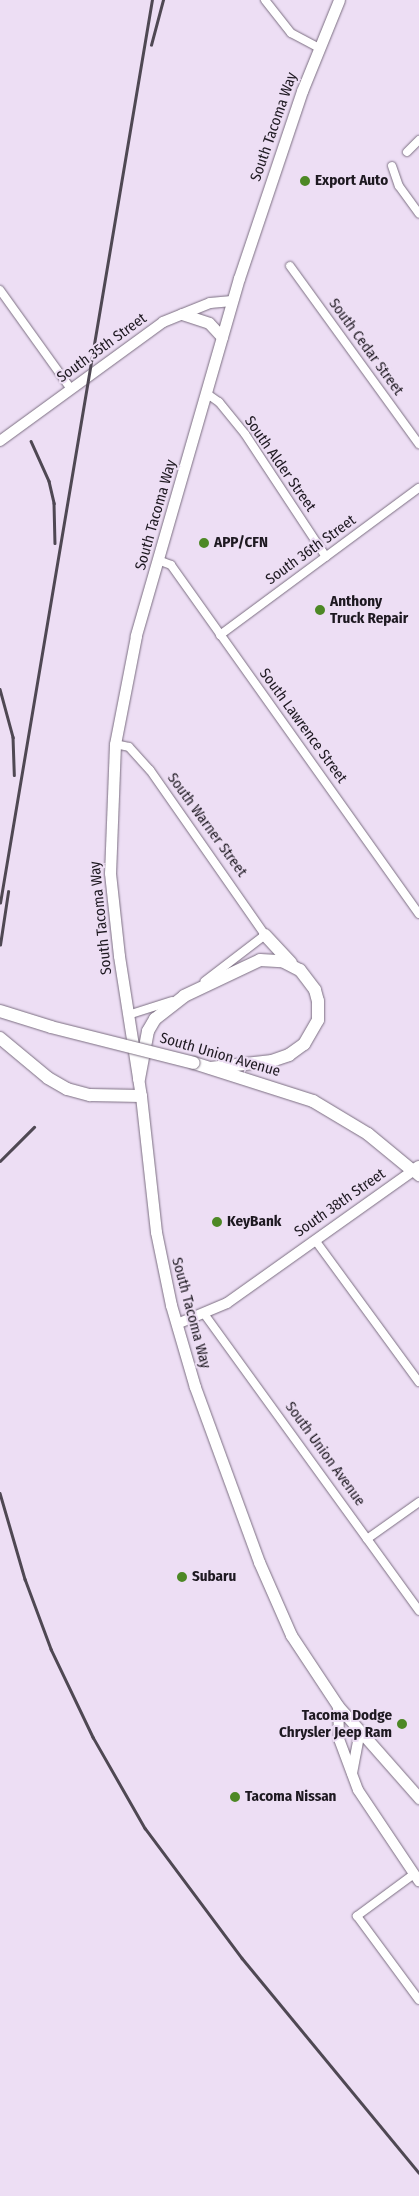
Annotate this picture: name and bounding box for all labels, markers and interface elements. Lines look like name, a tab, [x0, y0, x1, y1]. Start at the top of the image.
street label: South Tacoma Way	[247, 70, 301, 184]
place label: Export Auto	[315, 172, 388, 190]
marker: Export Auto	[299, 175, 311, 187]
street label: South Cedar Street	[325, 295, 407, 399]
street label: South 35th Street	[54, 309, 150, 387]
street label: South Alder Street	[240, 413, 320, 515]
street label: South Tacoma Way	[132, 458, 180, 572]
street label: South 36th Street	[262, 511, 360, 589]
place label: APP/CFN	[214, 534, 268, 552]
marker: APP/CFN	[198, 537, 210, 549]
place label: Anthony Truck Repair	[330, 592, 408, 627]
marker: Anthony Truck Repair	[314, 604, 326, 616]
street label: South Lawrence Street	[255, 665, 351, 787]
street label: South Warner Street	[163, 770, 251, 880]
street label: South Tacoma Way	[86, 860, 116, 976]
street label: South Union Avenue	[158, 1029, 282, 1081]
street label: South 38th Street	[291, 1165, 389, 1241]
place label: KeyBank	[227, 1213, 281, 1231]
marker: KeyBank	[211, 1216, 223, 1228]
street label: South Tacoma Way	[168, 1256, 214, 1370]
street label: South Union Avenue	[281, 1398, 369, 1510]
place label: Subaru	[192, 1568, 236, 1586]
marker: Subaru	[176, 1571, 188, 1583]
place label: Tacoma Dodge Chrysler Jeep Ram	[279, 1706, 392, 1741]
marker: Tacoma Dodge Chrysler Jeep Ram	[396, 1718, 408, 1730]
place label: Tacoma Nissan	[245, 1788, 336, 1806]
marker: Tacoma Nissan	[229, 1791, 241, 1803]

